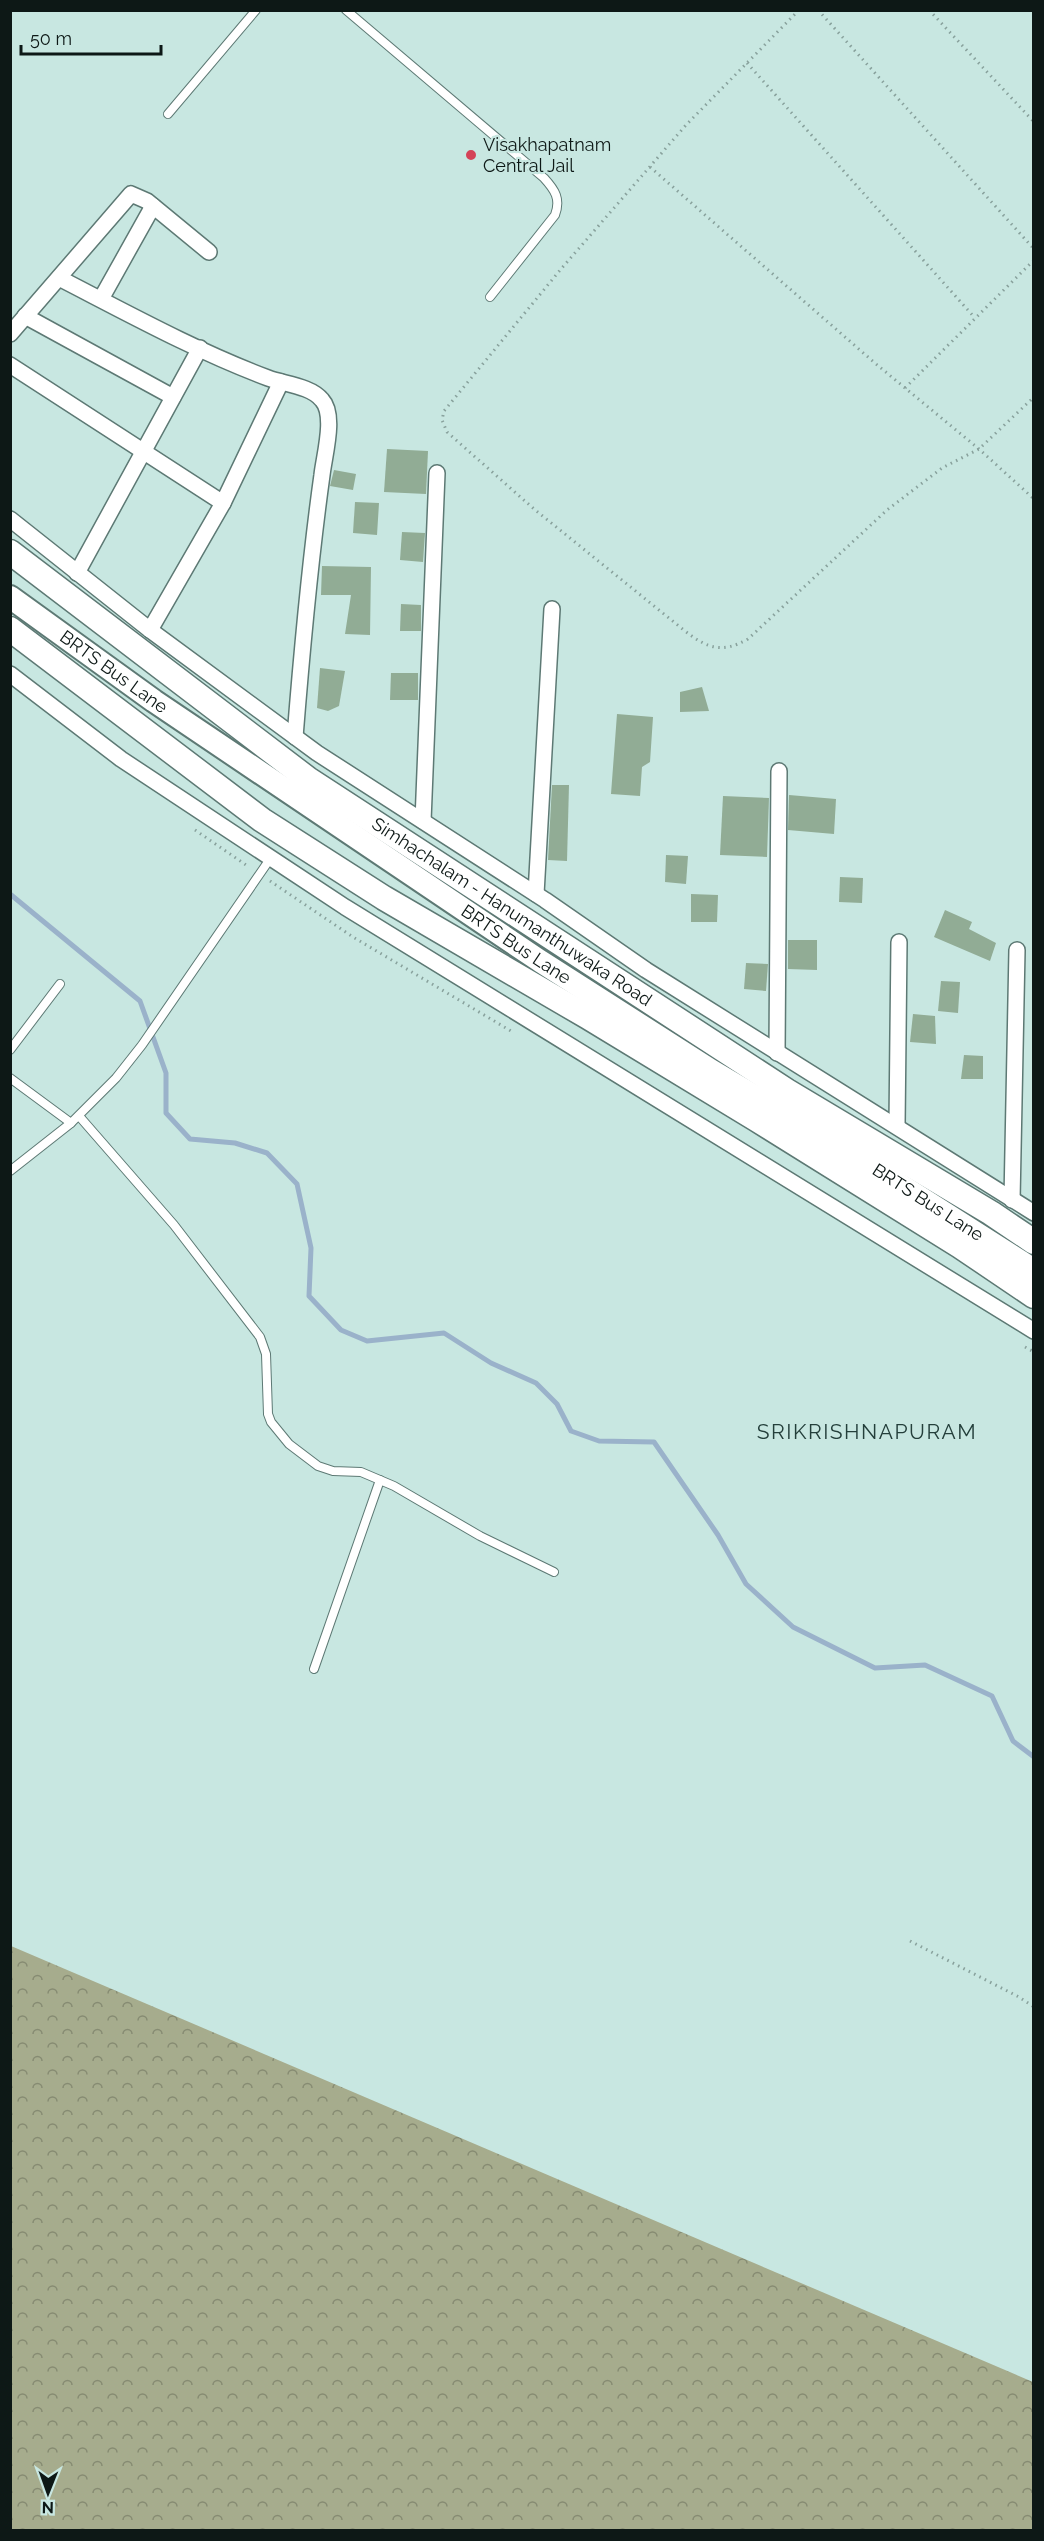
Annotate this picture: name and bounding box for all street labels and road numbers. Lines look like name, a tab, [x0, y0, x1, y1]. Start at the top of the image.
street label: BRTS Bus Lane	[56, 626, 172, 717]
street label: Simhachalam - Hanumanthuwaka Road	[368, 813, 656, 1010]
street label: BRTS Bus Lane	[457, 900, 576, 988]
street label: BRTS Bus Lane	[869, 1159, 988, 1245]

